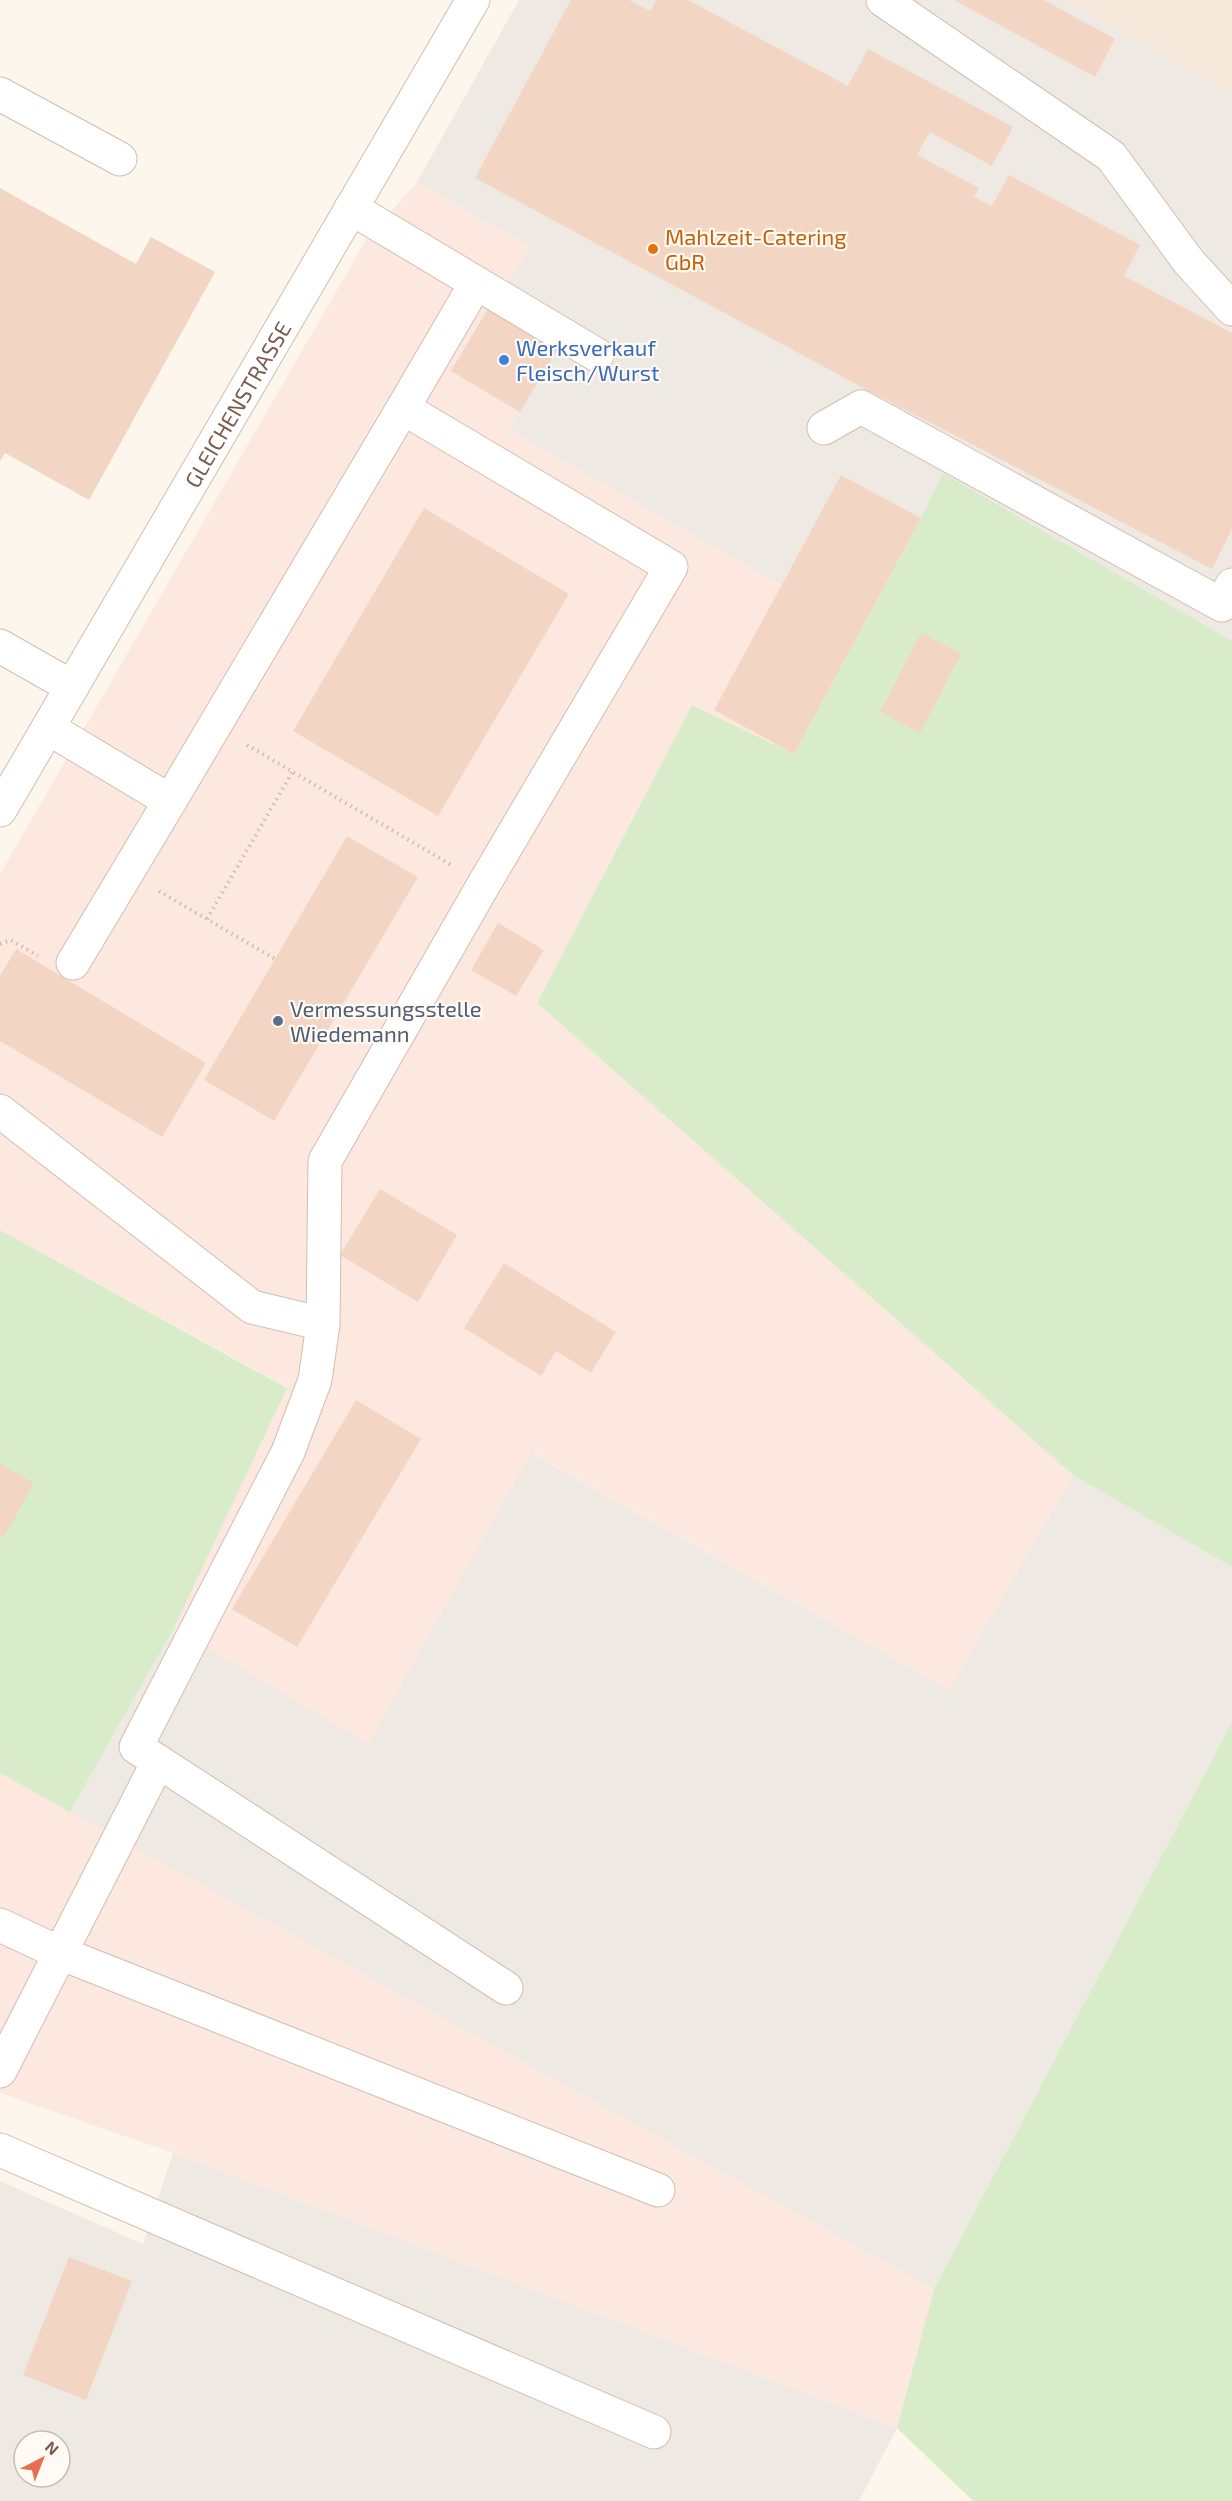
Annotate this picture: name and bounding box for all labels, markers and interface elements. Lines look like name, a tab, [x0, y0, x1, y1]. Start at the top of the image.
place label: Mahlzeit-Catering GbR	[665, 223, 847, 274]
marker: Mahlzeit-Catering GbR	[646, 242, 660, 256]
street label: GLEICHENSTRASSE	[178, 316, 296, 492]
place label: Werksverkauf Fleisch/Wurst	[516, 334, 659, 385]
marker: Werksverkauf Fleisch/Wurst	[497, 353, 511, 367]
place label: Vermessungsstelle Wiedemann	[290, 995, 482, 1046]
marker: Vermessungsstelle Wiedemann	[271, 1014, 285, 1028]
north arrow	[12, 2429, 72, 2489]
text: N	[42, 2437, 63, 2458]

